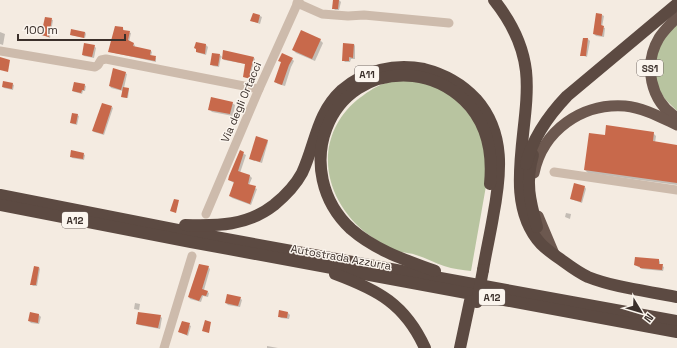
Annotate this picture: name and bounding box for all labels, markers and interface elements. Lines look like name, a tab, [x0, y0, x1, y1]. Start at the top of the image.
scale bar	[18, 16, 125, 42]
text: 100 m	[24, 22, 58, 38]
street label: Via degli Ortacci	[218, 59, 264, 144]
road number: SS1	[637, 60, 663, 76]
road number: A11	[355, 66, 379, 82]
road number: A12	[62, 212, 88, 228]
street label: Autostrada Azzurra	[290, 241, 393, 273]
road number: A12	[479, 289, 505, 305]
north arrow	[621, 292, 661, 332]
text: N	[641, 311, 657, 325]

